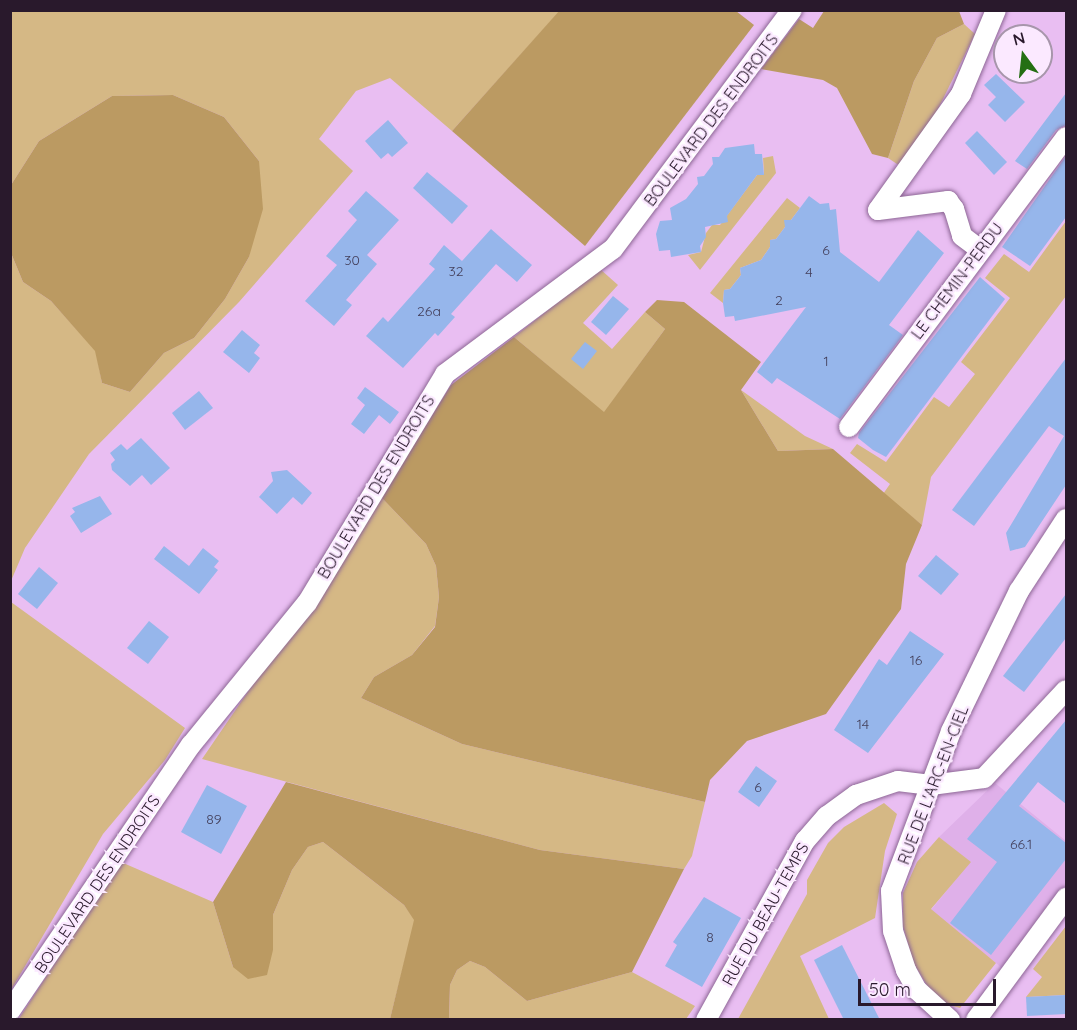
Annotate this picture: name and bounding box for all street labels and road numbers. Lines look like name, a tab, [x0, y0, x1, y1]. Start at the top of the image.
street label: BOULEVARD DES ENDROITS	[640, 30, 782, 210]
street label: LE CHEMIN-PERDU	[907, 219, 1007, 343]
street label: BOULEVARD DES ENDROITS	[314, 392, 438, 582]
street label: RUE DE L'ARC-EN-CIEL	[894, 703, 972, 867]
street label: BOULEVARD DES ENDROITS	[30, 791, 164, 977]
street label: RUE DU BEAU-TEMPS	[718, 839, 812, 989]

